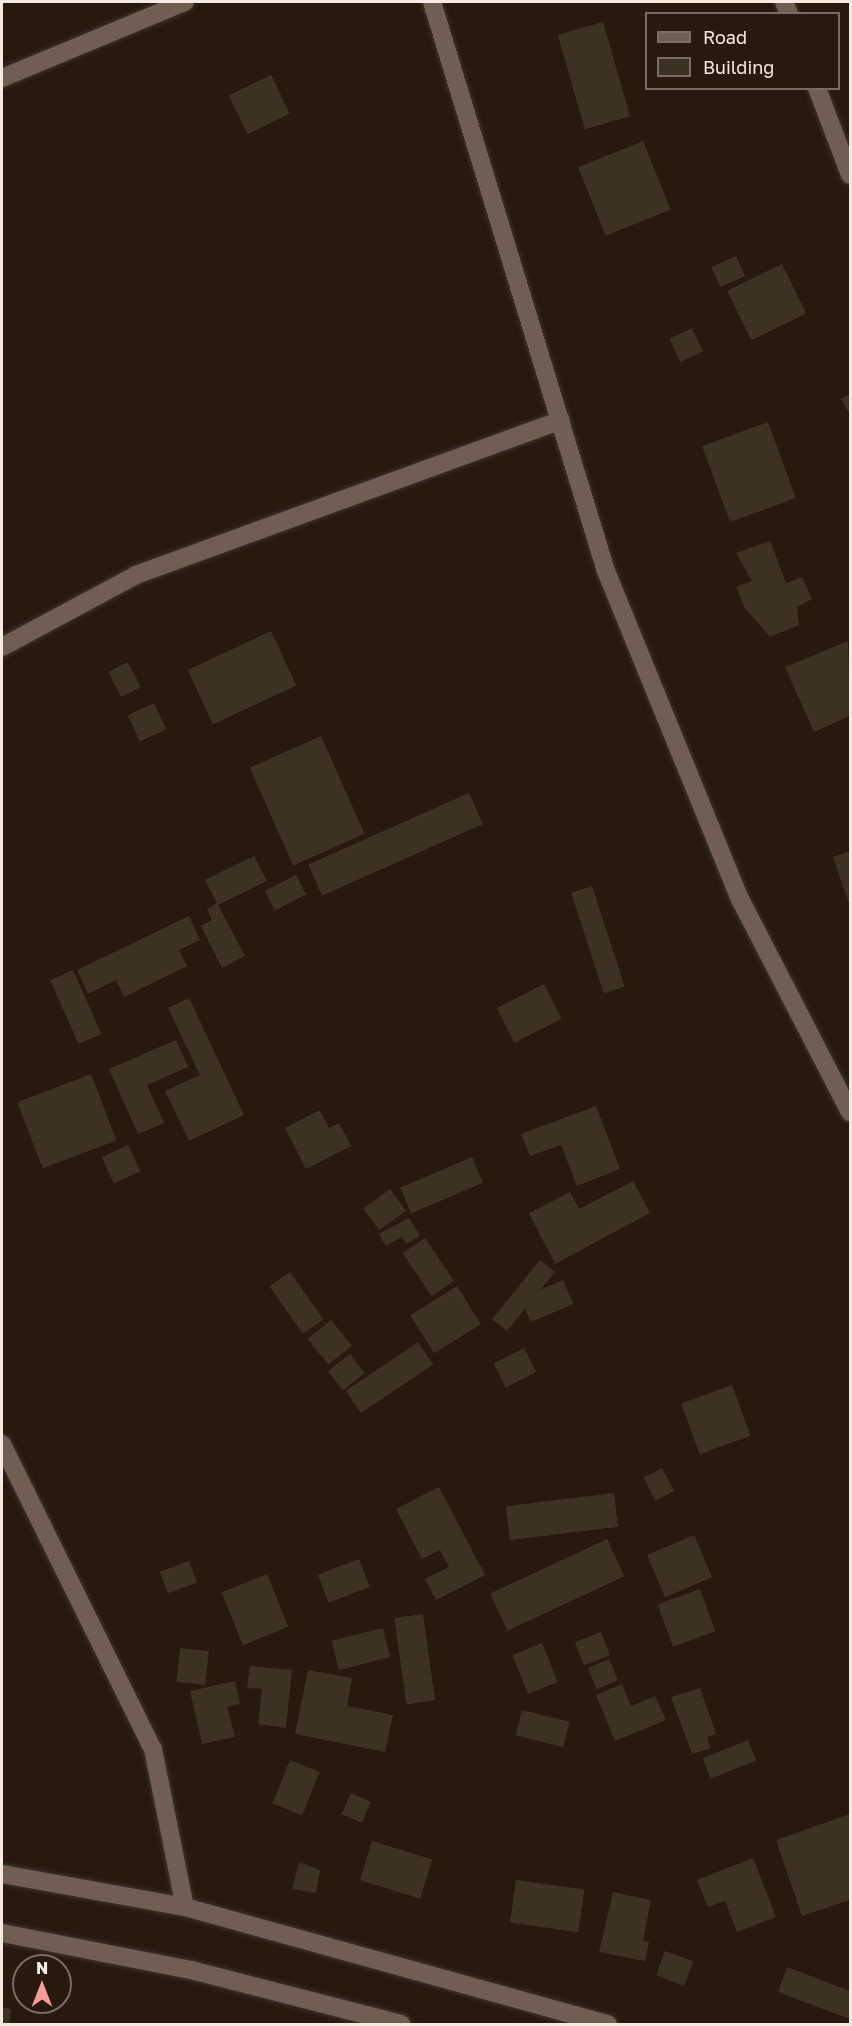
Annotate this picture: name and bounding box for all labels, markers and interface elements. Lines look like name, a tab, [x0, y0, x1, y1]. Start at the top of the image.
legend	[645, 12, 840, 90]
text: Road	[703, 26, 747, 48]
text: Building	[703, 56, 774, 78]
north arrow	[12, 1954, 72, 2014]
text: N	[36, 1958, 48, 1978]

